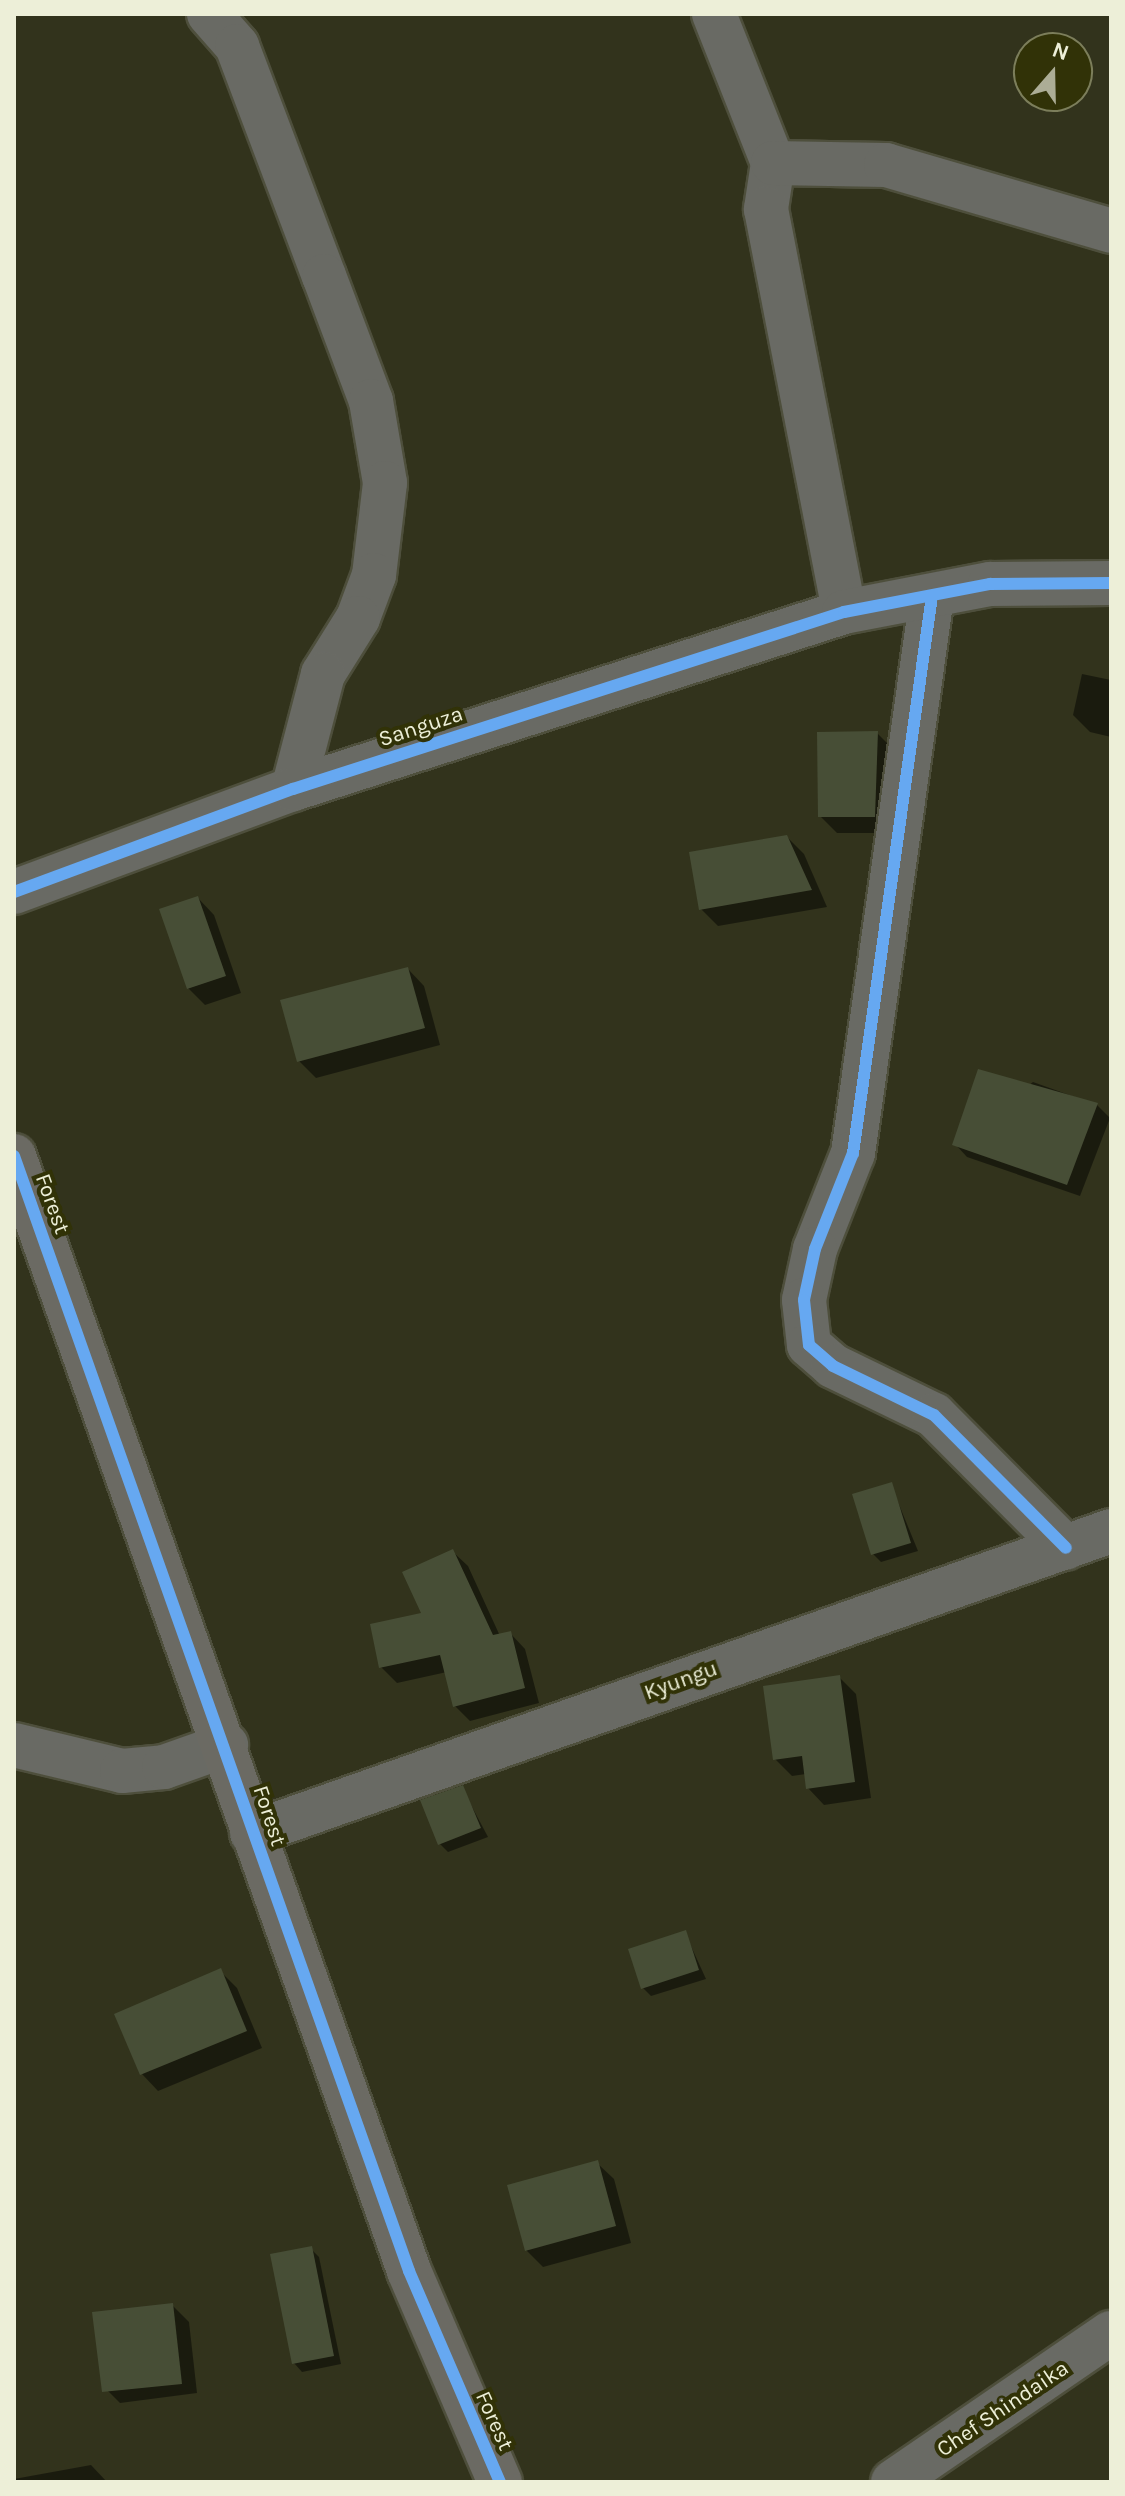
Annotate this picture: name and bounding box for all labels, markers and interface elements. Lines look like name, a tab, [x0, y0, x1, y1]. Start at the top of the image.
north arrow	[1013, 32, 1093, 112]
text: N	[1049, 36, 1072, 66]
street label: Sanguza	[376, 701, 466, 753]
street label: Forest	[29, 1170, 75, 1238]
street label: Kyungu	[641, 1656, 721, 1706]
street label: Forest	[247, 1782, 291, 1850]
street label: Chef Shindaika	[932, 2355, 1074, 2463]
street label: Forest	[469, 2387, 519, 2455]

